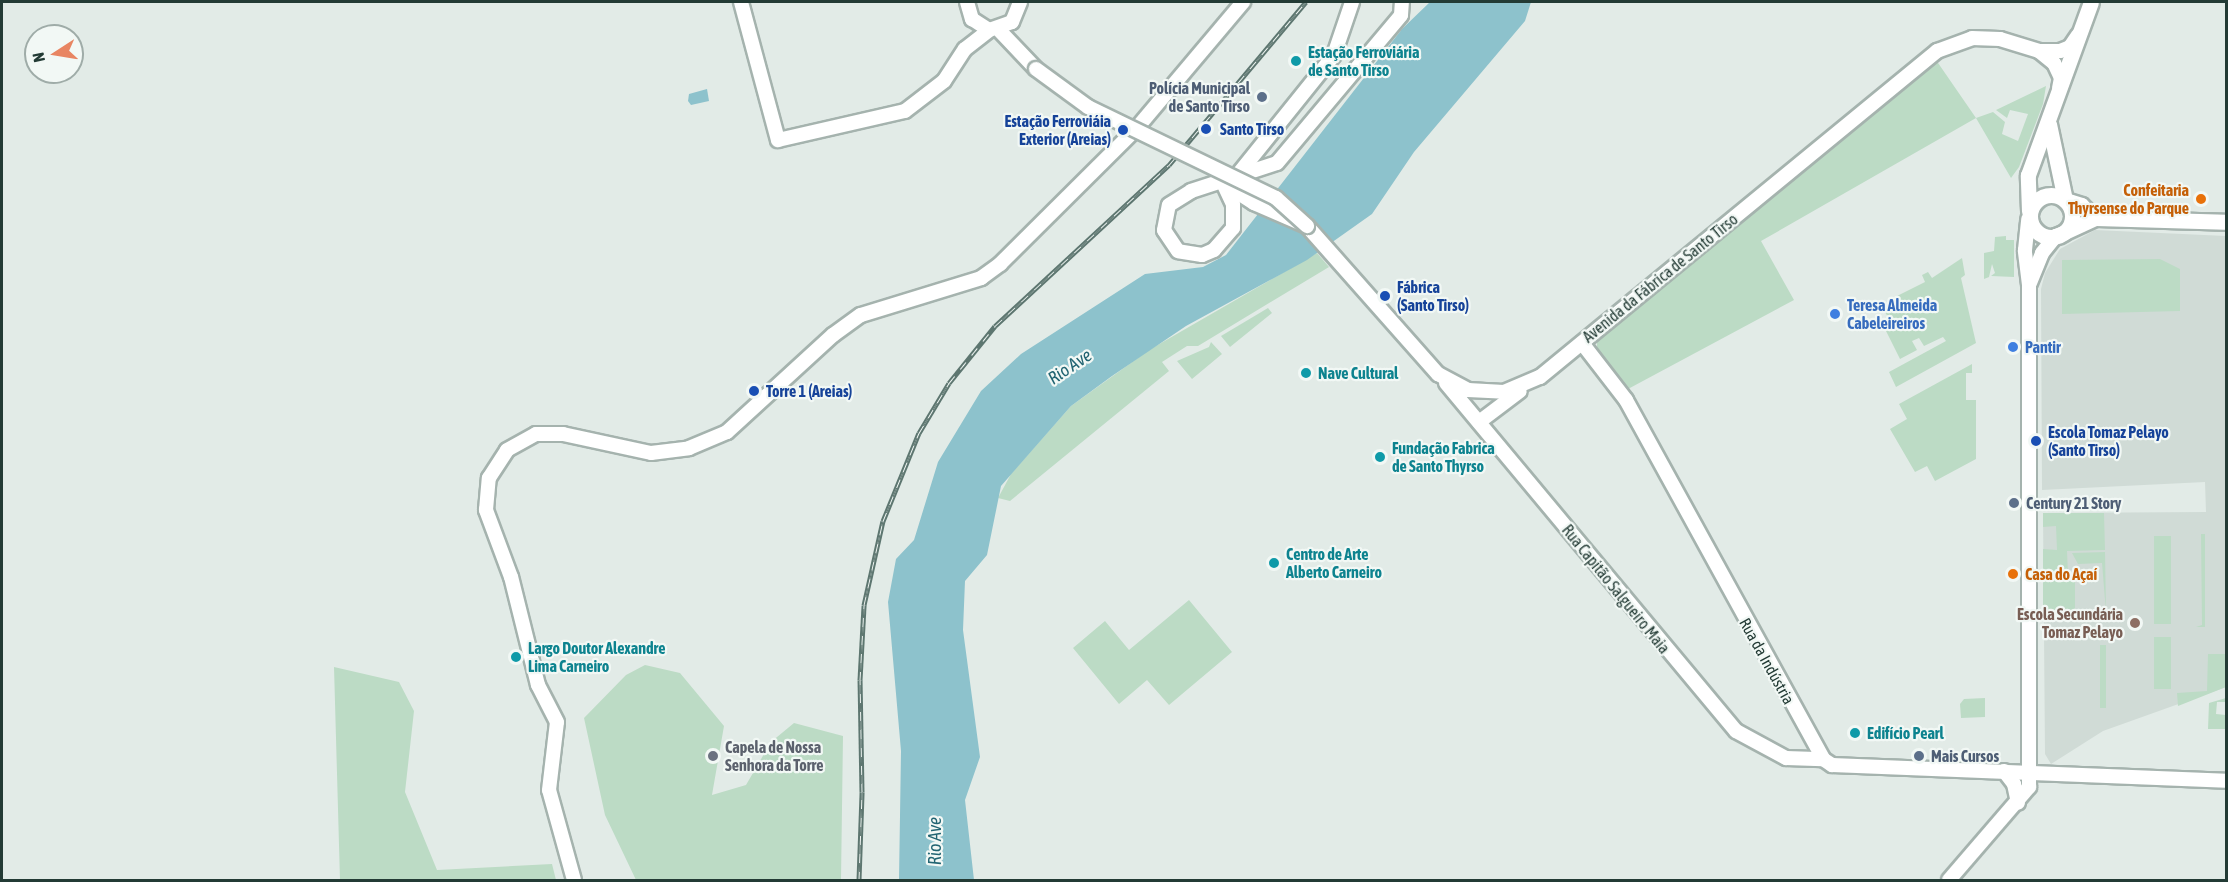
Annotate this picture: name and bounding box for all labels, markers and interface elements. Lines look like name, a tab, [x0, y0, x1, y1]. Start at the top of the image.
north arrow	[24, 24, 84, 84]
place label: Estação Ferroviária de Santo Tirso	[1308, 42, 1419, 80]
text: N	[29, 51, 48, 64]
marker: Estação Ferroviária de Santo Tirso	[1289, 54, 1303, 68]
place label: Polícia Municipal de Santo Tirso	[1149, 78, 1250, 116]
marker: Polícia Municipal de Santo Tirso	[1255, 90, 1269, 104]
place label: Estação Ferroviáia Exterior (Areias)	[1004, 111, 1111, 149]
place label: Santo Tirso	[1220, 119, 1284, 139]
marker: Santo Tirso	[1197, 120, 1215, 138]
marker: Estação Ferroviáia Exterior (Areias)	[1116, 123, 1130, 137]
place label: Confeitaria Thyrsense do Parque	[2068, 180, 2189, 218]
marker: Confeitaria Thyrsense do Parque	[2194, 192, 2208, 206]
street label: Avenida da Fábrica de Santo Tirso	[1579, 210, 1741, 346]
place label: Fábrica (Santo Tirso)	[1397, 277, 1469, 315]
marker: Fábrica (Santo Tirso)	[1378, 289, 1392, 303]
place label: Teresa Almeida Cabeleireiros	[1847, 295, 1937, 333]
marker: Teresa Almeida Cabeleireiros	[1828, 307, 1842, 321]
place label: Pantir	[2025, 337, 2061, 357]
marker: Pantir	[2006, 340, 2020, 354]
water label: Rio Ave	[1044, 345, 1096, 389]
place label: Nave Cultural	[1318, 363, 1398, 383]
marker: Nave Cultural	[1299, 366, 1313, 380]
place label: Torre 1 (Areias)	[766, 381, 852, 401]
marker: Torre 1 (Areias)	[747, 384, 761, 398]
place label: Escola Tomaz Pelayo (Santo Tirso)	[2048, 422, 2169, 460]
marker: Escola Tomaz Pelayo (Santo Tirso)	[2029, 434, 2043, 448]
place label: Fundação Fabrica de Santo Thyrso	[1392, 438, 1495, 476]
marker: Fundação Fabrica de Santo Thyrso	[1373, 450, 1387, 464]
place label: Century 21 Story	[2026, 493, 2121, 513]
marker: Century 21 Story	[2007, 496, 2021, 510]
street label: Rua Capitão Salgueiro Maia	[1558, 521, 1674, 657]
place label: Centro de Arte Alberto Carneiro	[1286, 544, 1382, 582]
marker: Centro de Arte Alberto Carneiro	[1267, 556, 1281, 570]
place label: Casa do Açaí	[2025, 564, 2097, 584]
marker: Casa do Açaí	[2006, 567, 2020, 581]
place label: Escola Secundária Tomaz Pelayo	[2017, 604, 2123, 642]
street label: Rua da Indústria	[1735, 614, 1799, 708]
marker: Escola Secundária Tomaz Pelayo	[2128, 616, 2142, 630]
place label: Largo Doutor Alexandre Lima Carneiro	[528, 638, 665, 676]
marker: Largo Doutor Alexandre Lima Carneiro	[509, 650, 523, 664]
place label: Edifício Pearl	[1867, 723, 1944, 743]
marker: Edifício Pearl	[1848, 726, 1862, 740]
place label: Capela de Nossa Senhora da Torre	[725, 737, 824, 775]
place label: Mais Cursos	[1931, 746, 1999, 766]
marker: Capela de Nossa Senhora da Torre	[706, 749, 720, 763]
marker: Mais Cursos	[1912, 749, 1926, 763]
water label: Rio Ave	[924, 817, 946, 865]

